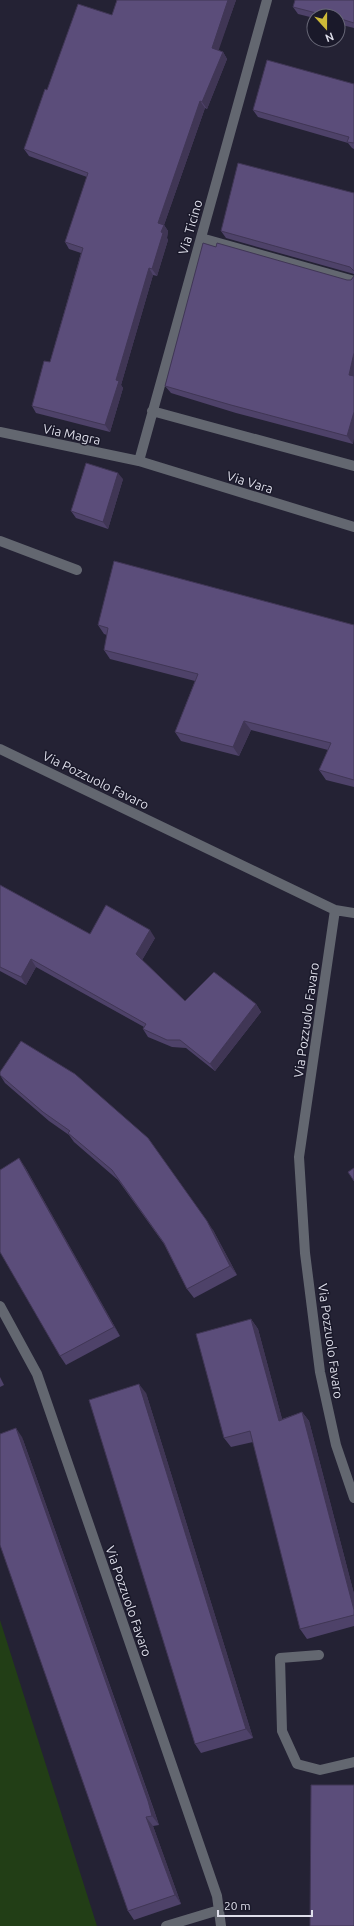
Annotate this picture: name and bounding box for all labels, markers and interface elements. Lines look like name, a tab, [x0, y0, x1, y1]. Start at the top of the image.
north arrow	[306, 8, 346, 48]
text: N	[324, 30, 336, 44]
street label: Via Ticino	[175, 198, 205, 256]
street label: Via Magra	[42, 421, 102, 447]
street label: Via Vara	[225, 468, 275, 496]
street label: Via Pozzuolo Favaro	[41, 748, 151, 812]
street label: Via Pozzuolo Favaro	[291, 962, 321, 1078]
street label: Via Pozzuolo Favaro	[316, 1283, 346, 1399]
street label: Via Pozzuolo Favaro	[103, 1544, 155, 1658]
scale bar	[218, 1892, 312, 1918]
text: 20 m	[224, 1899, 251, 1912]

